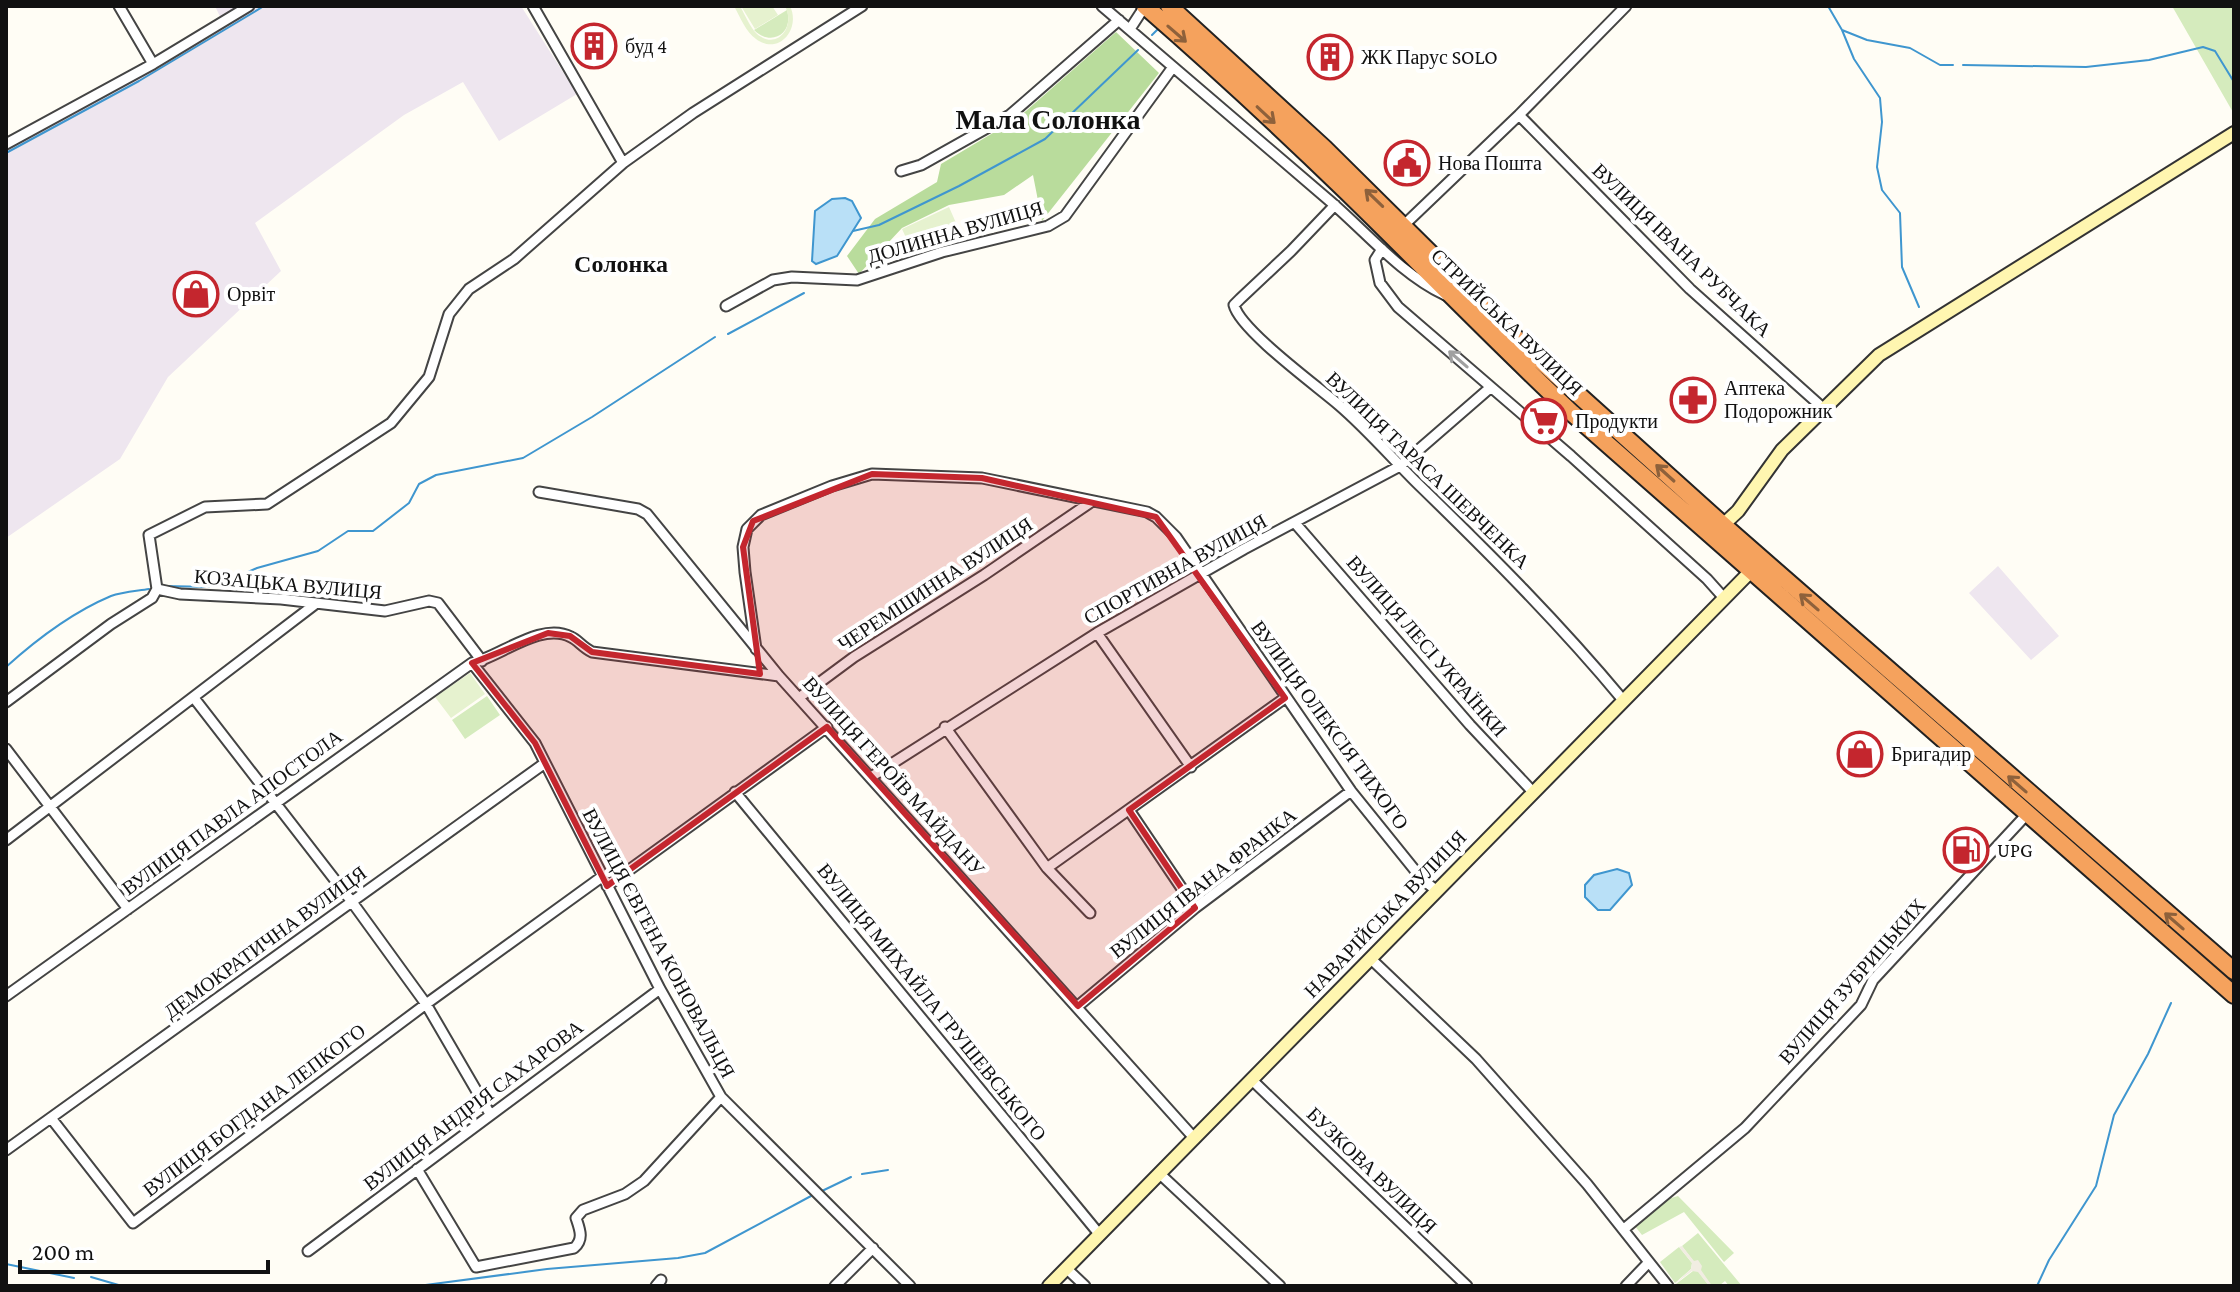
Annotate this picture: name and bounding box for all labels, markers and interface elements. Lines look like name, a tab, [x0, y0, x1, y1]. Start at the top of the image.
building icon: буд 4	[570, 22, 618, 70]
one-way arrow	[1167, 25, 1187, 43]
building icon: ЖК Парус SOLO	[1306, 33, 1354, 81]
place label: буд 4	[625, 35, 667, 58]
place label: ЖК Парус SOLO	[1361, 46, 1498, 69]
district label: Мала Солонка	[955, 104, 1141, 135]
one-way arrow	[1255, 105, 1275, 124]
public building icon: Нова Пошта	[1383, 139, 1431, 187]
place label: Нова Пошта	[1438, 152, 1542, 174]
street label: ВУЛИЦЯ ІВАНА РУБЧАКА	[1588, 159, 1776, 342]
one-way arrow	[1365, 189, 1384, 208]
street label: ДОЛИННА ВУЛИЦЯ	[865, 196, 1046, 269]
street label: СТРИЙСЬКА ВУЛИЦЯ	[1426, 244, 1587, 401]
district label: Солонка	[574, 250, 668, 277]
shop icon: Орвіт	[172, 270, 220, 318]
place label: Орвіт	[227, 283, 275, 306]
one-way arrow	[1449, 350, 1469, 368]
street label: ВУЛИЦЯ ТАРАСА ШЕВЧЕНКА	[1321, 367, 1534, 574]
pharmacy icon: Аптека Подорожник	[1669, 376, 1717, 424]
place label: Аптека Подорожник	[1724, 377, 1833, 423]
supermarket icon: Продукти	[1520, 397, 1568, 445]
place label: Продукти	[1575, 410, 1658, 433]
one-way arrow	[1655, 464, 1675, 482]
street label: СПОРТИВНА ВУЛИЦЯ	[1080, 510, 1271, 629]
street label: ЧЕРЕМШИННА ВУЛИЦЯ	[834, 513, 1037, 656]
street label: ВУЛИЦЯ ЛЕСІ УКРАЇНКИ	[1342, 551, 1511, 741]
street label: КОЗАЦЬКА ВУЛИЦЯ	[193, 565, 383, 604]
one-way arrow	[1800, 593, 1820, 611]
street label: ВУЛИЦЯ ОЛЕКСІЯ ТИХОГО	[1246, 616, 1413, 834]
street label: ВУЛИЦЯ ГЕРОЇВ МАЙДАНУ	[798, 672, 990, 881]
street label: ВУЛИЦЯ ПАВЛА АПОСТОЛА	[118, 724, 347, 900]
shop icon: Бригадир	[1836, 730, 1884, 778]
place label: Бригадир	[1891, 743, 1971, 766]
one-way arrow	[2008, 775, 2028, 793]
street label: ВУЛИЦЯ ІВАНА ФРАНКА	[1106, 803, 1301, 963]
street label: ВУЛИЦЯ ЄВГЕНА КОНОВАЛЬЦЯ	[578, 805, 740, 1082]
street label: НАВАРІЙСЬКА ВУЛИЦЯ	[1299, 826, 1471, 1003]
fuel station icon: UPG	[1942, 826, 1990, 874]
place label: UPG	[1997, 839, 2033, 861]
street label: ВУЛИЦЯ МИХАЙЛА ГРУШЕВСЬКОГО	[812, 859, 1051, 1146]
street label: ДЕМОКРАТИЧНА ВУЛИЦЯ	[160, 861, 371, 1024]
street label: ВУЛИЦЯ ЗУБРИЦЬКИХ	[1774, 893, 1931, 1069]
one-way arrow	[2165, 913, 2185, 931]
street label: ВУЛИЦЯ АНДРІЯ САХАРОВА	[359, 1015, 588, 1195]
street label: ВУЛИЦЯ БОГДАНА ЛЕПКОГО	[139, 1019, 370, 1202]
street label: БУЗКОВА ВУЛИЦЯ	[1302, 1102, 1441, 1238]
scale bar	[20, 1224, 268, 1274]
text: 200 m	[32, 1238, 94, 1265]

